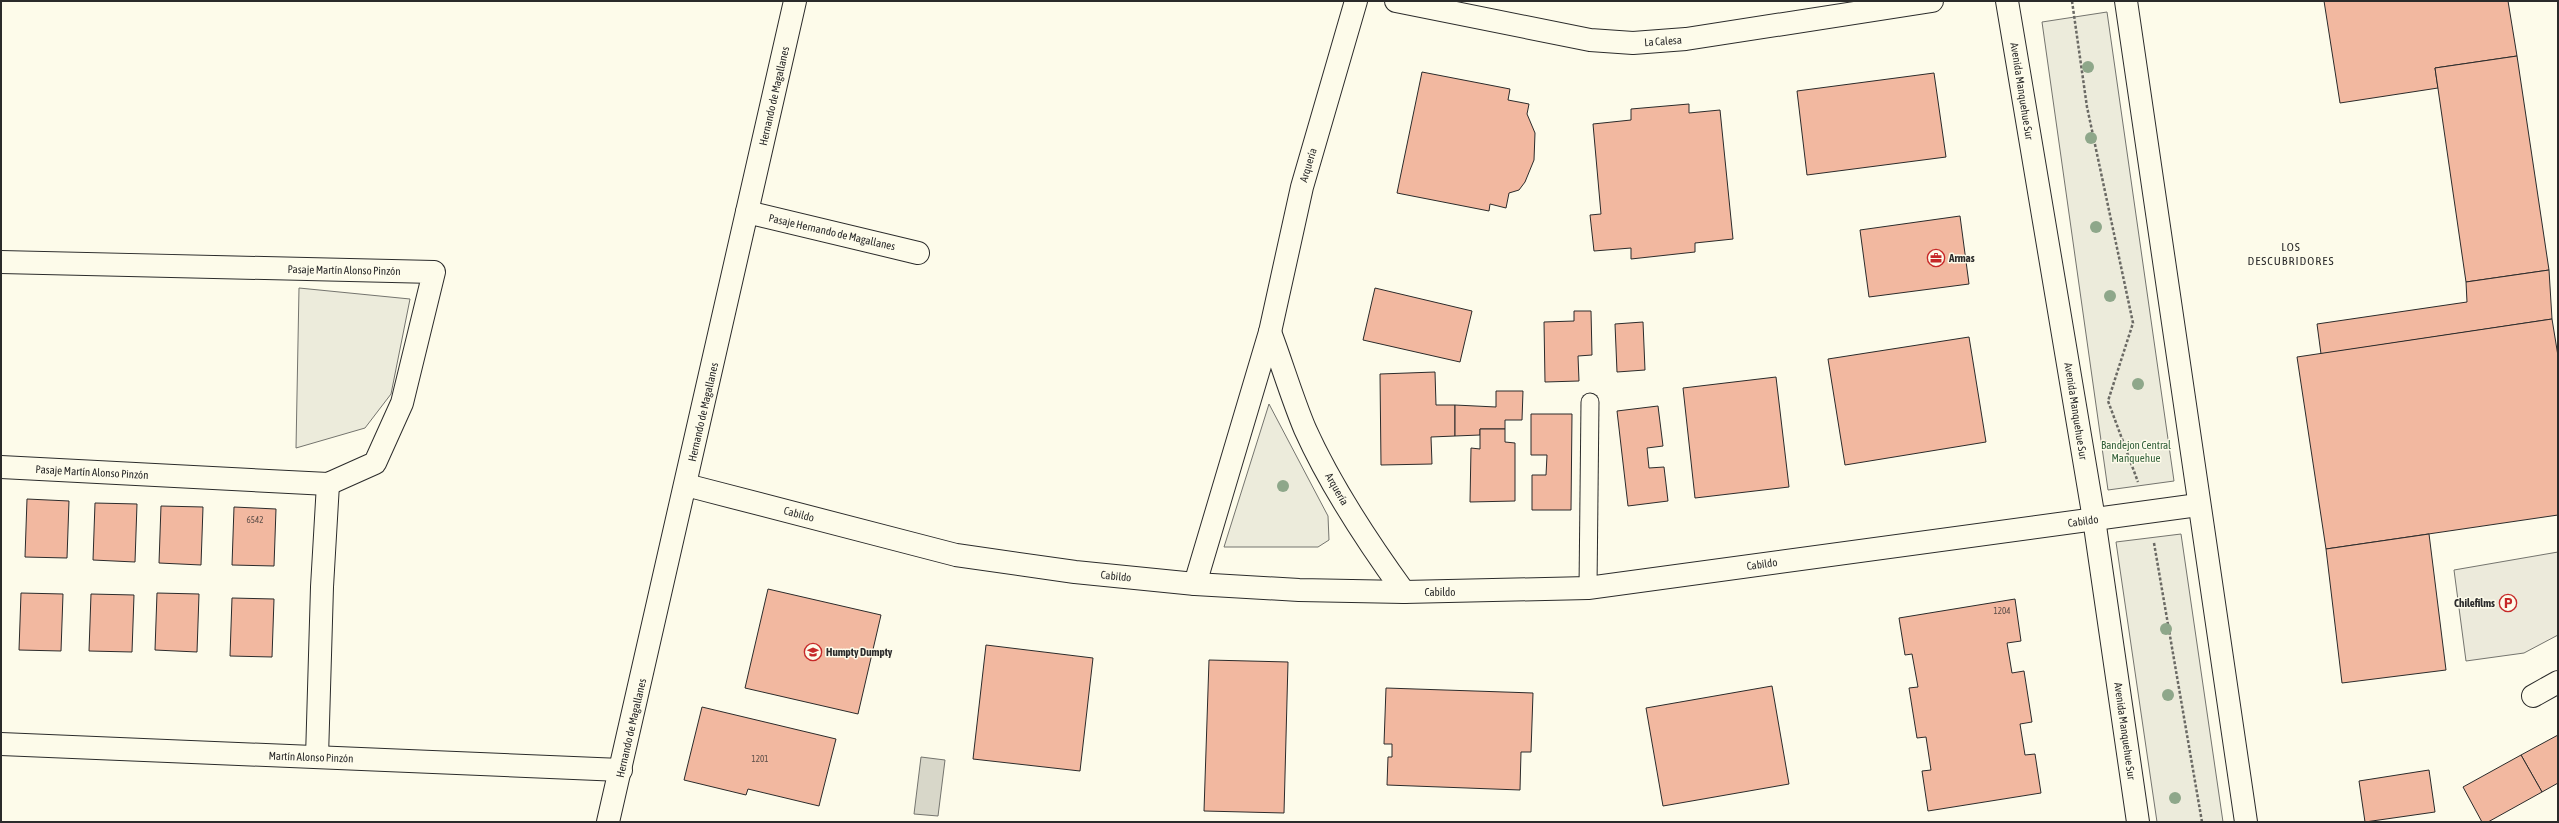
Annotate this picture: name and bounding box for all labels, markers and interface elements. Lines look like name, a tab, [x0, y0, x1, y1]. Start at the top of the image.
street label: La Calesa	[1644, 34, 1682, 48]
street label: Avenida Manquehue Sur	[2008, 42, 2036, 141]
street label: Hernando de Magallanes	[757, 45, 791, 147]
street label: Arquería	[1297, 146, 1319, 184]
street label: Pasaje Hernando de Magallanes	[768, 212, 897, 252]
district label: LOS DESCUBRIDORES	[2248, 240, 2334, 268]
office icon: Armas	[1926, 248, 1946, 268]
place label: Armas	[1948, 252, 1975, 264]
street label: Pasaje Martín Alonso Pinzón	[287, 263, 401, 277]
street label: Hernando de Magallanes	[686, 361, 720, 463]
street label: Avenida Manquehue Sur	[2062, 362, 2090, 461]
park label: Bandejon Central Manquehue	[2101, 439, 2171, 464]
street label: Pasaje Martín Alonso Pinzón	[35, 463, 149, 481]
street label: Arquería	[1323, 471, 1351, 507]
street label: Cabildo	[782, 504, 816, 524]
street label: Cabildo	[2067, 513, 2099, 529]
house number: 6542	[247, 515, 263, 525]
street label: Cabildo	[1746, 556, 1778, 572]
street label: Cabildo	[1100, 568, 1132, 584]
street label: Cabildo	[1425, 586, 1456, 598]
parking icon: Chilefilms	[2498, 593, 2518, 613]
place label: Chilefilms	[2454, 597, 2495, 609]
house number: 1204	[1994, 606, 2010, 616]
school or university icon: Humpty Dumpty	[803, 642, 823, 662]
place label: Humpty Dumpty	[826, 646, 893, 658]
street label: Hernando de Magallanes	[614, 677, 648, 779]
street label: Avenida Manquehue Sur	[2112, 682, 2138, 781]
street label: Martín Alonso Pinzón	[268, 750, 354, 764]
house number: 1201	[752, 754, 768, 764]

